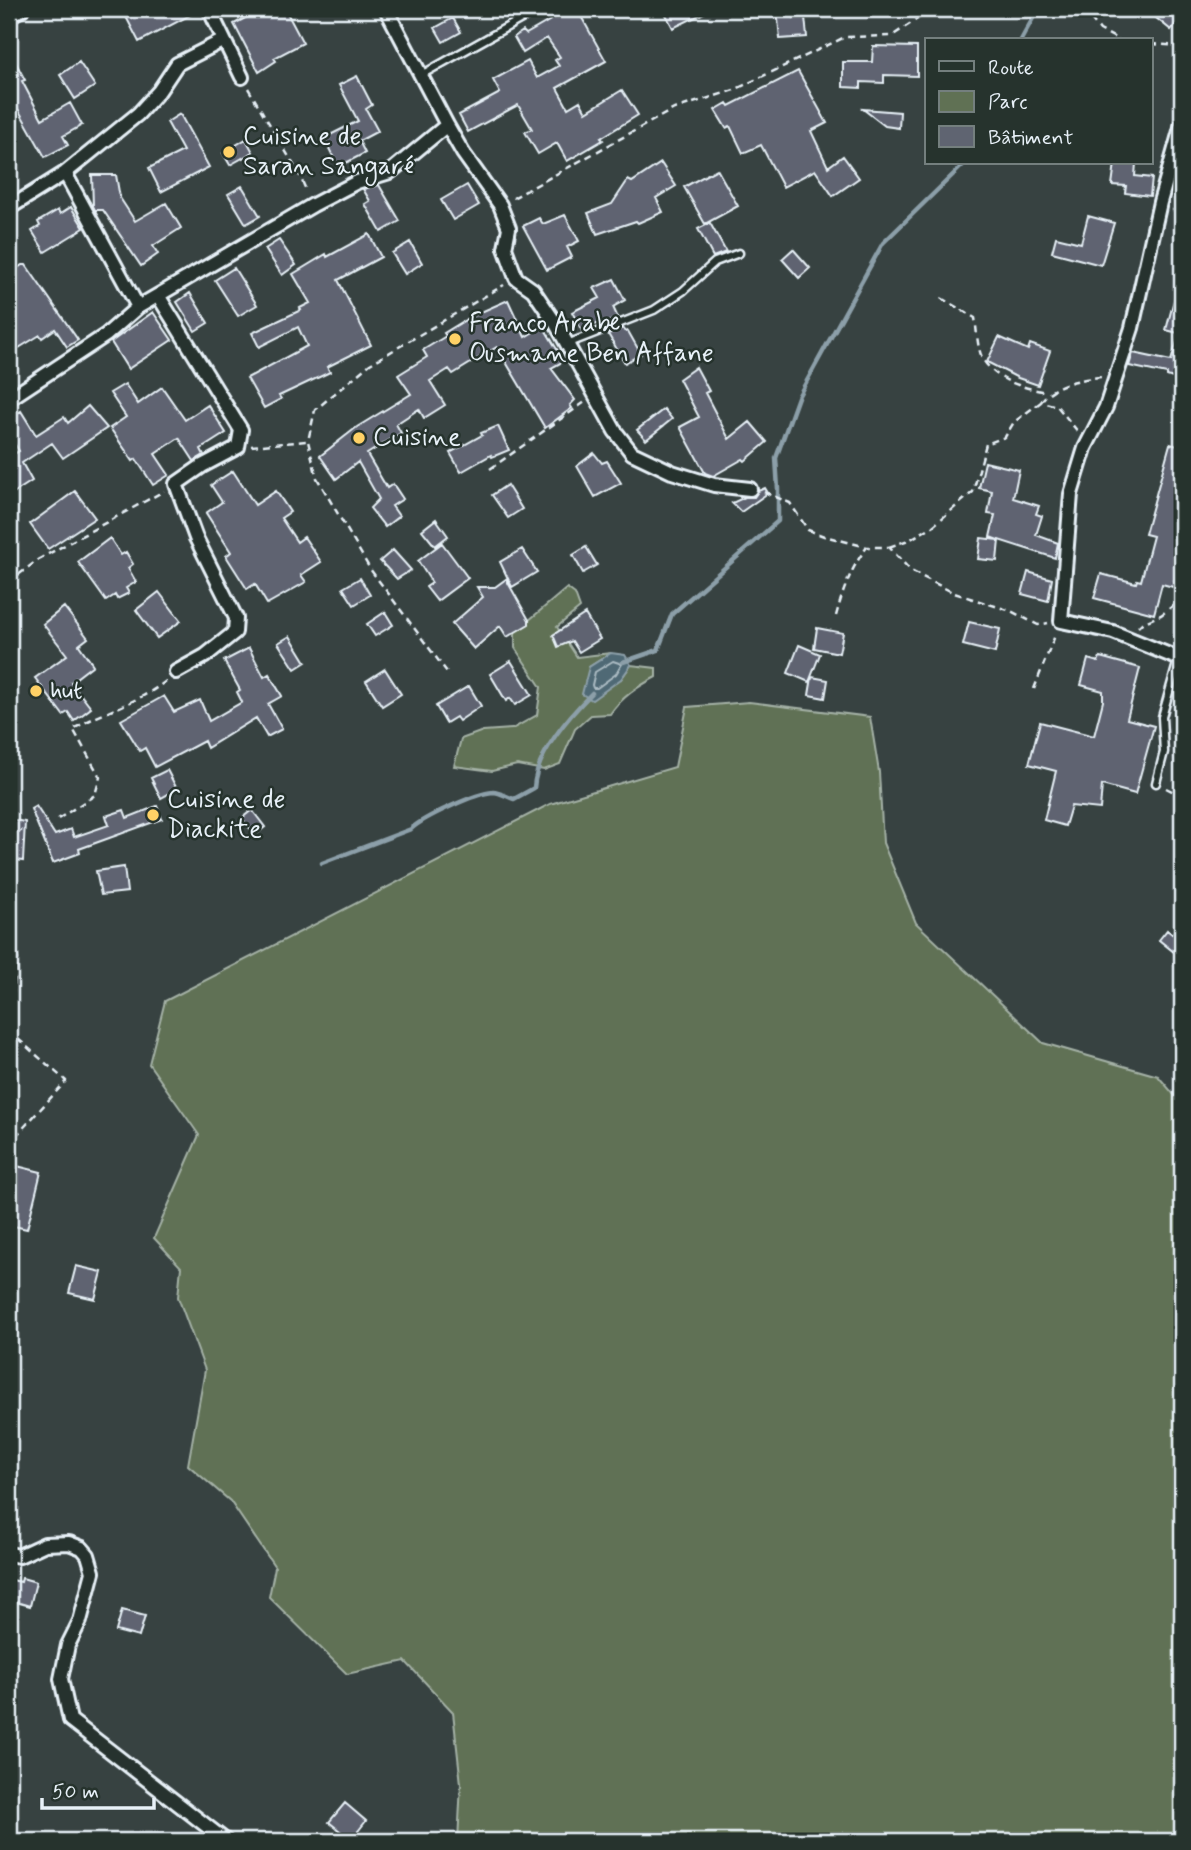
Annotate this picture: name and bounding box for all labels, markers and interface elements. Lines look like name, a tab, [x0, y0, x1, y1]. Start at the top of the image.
legend	[925, 38, 1152, 164]
text: Route	[988, 54, 1034, 82]
text: Parc	[988, 88, 1028, 116]
place label: Cuisine de Saran Sangaré	[243, 120, 414, 186]
text: Bâtiment	[988, 124, 1073, 152]
marker: Cuisine de Saran Sangaré	[221, 144, 237, 160]
place label: Franco Arabe Ousmane Ben Affane	[469, 307, 714, 371]
marker: Franco Arabe Ousmane Ben Affane	[447, 331, 463, 347]
place label: Cuisine	[373, 421, 461, 455]
marker: Cuisine	[351, 430, 367, 446]
place label: hut	[50, 674, 83, 708]
marker: hut	[28, 683, 44, 699]
place label: Cuisine de Diackite	[167, 783, 285, 847]
marker: Cuisine de Diackite	[145, 807, 161, 823]
scale bar	[42, 1766, 154, 1810]
text: 50 m	[52, 1778, 99, 1806]

